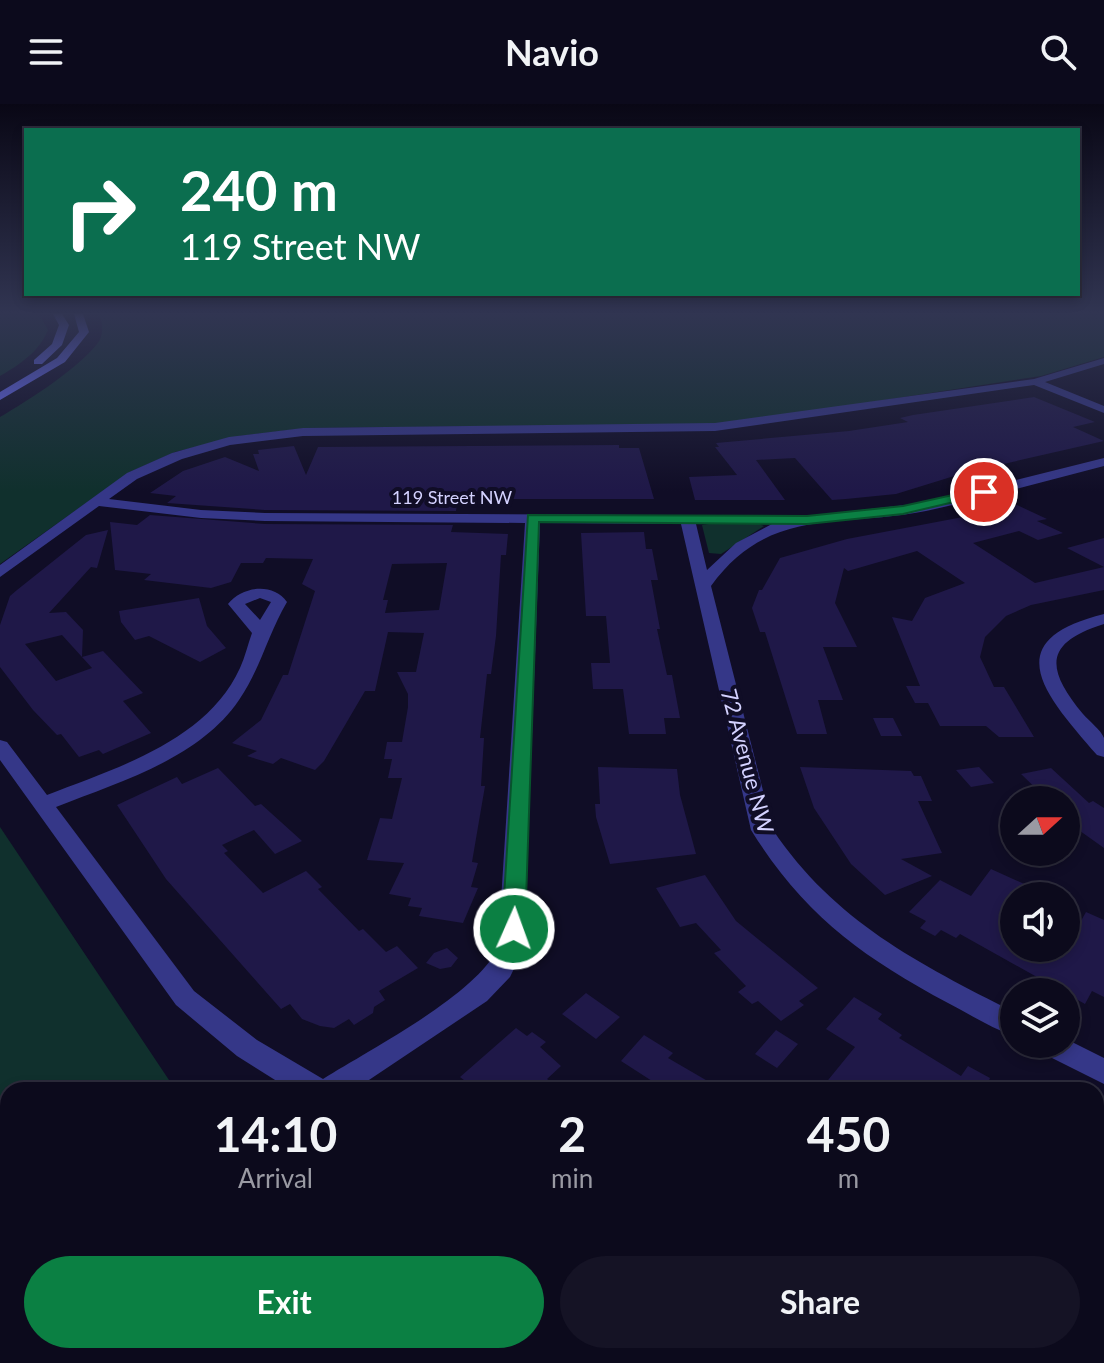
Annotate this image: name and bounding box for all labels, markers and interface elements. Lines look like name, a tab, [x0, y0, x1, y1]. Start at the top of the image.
icon: menu	[24, 30, 68, 74]
text: Navio	[505, 30, 599, 74]
icon: search	[1036, 30, 1080, 74]
text: 240 m	[180, 156, 338, 223]
icon: right	[48, 160, 152, 264]
text: 119 Street NW	[180, 224, 421, 268]
pin	[950, 458, 1018, 526]
icon: arrive	[962, 470, 1006, 514]
street label: 119 Street NW	[392, 486, 513, 508]
street label: 72 Avenue NW	[716, 686, 780, 836]
north arrow	[1000, 786, 1080, 866]
map controls	[1000, 786, 1080, 1058]
button: sound	[1000, 882, 1080, 962]
position arrow	[472, 887, 556, 971]
button: layers	[1000, 978, 1080, 1058]
text: 14:10	[214, 1105, 337, 1162]
text: 2	[558, 1105, 586, 1162]
text: 450	[807, 1105, 890, 1162]
text: Arrival	[238, 1162, 313, 1194]
text: min	[551, 1162, 593, 1194]
text: m	[838, 1162, 859, 1194]
button: Exit	[24, 1256, 544, 1348]
button: Share	[560, 1256, 1080, 1348]

